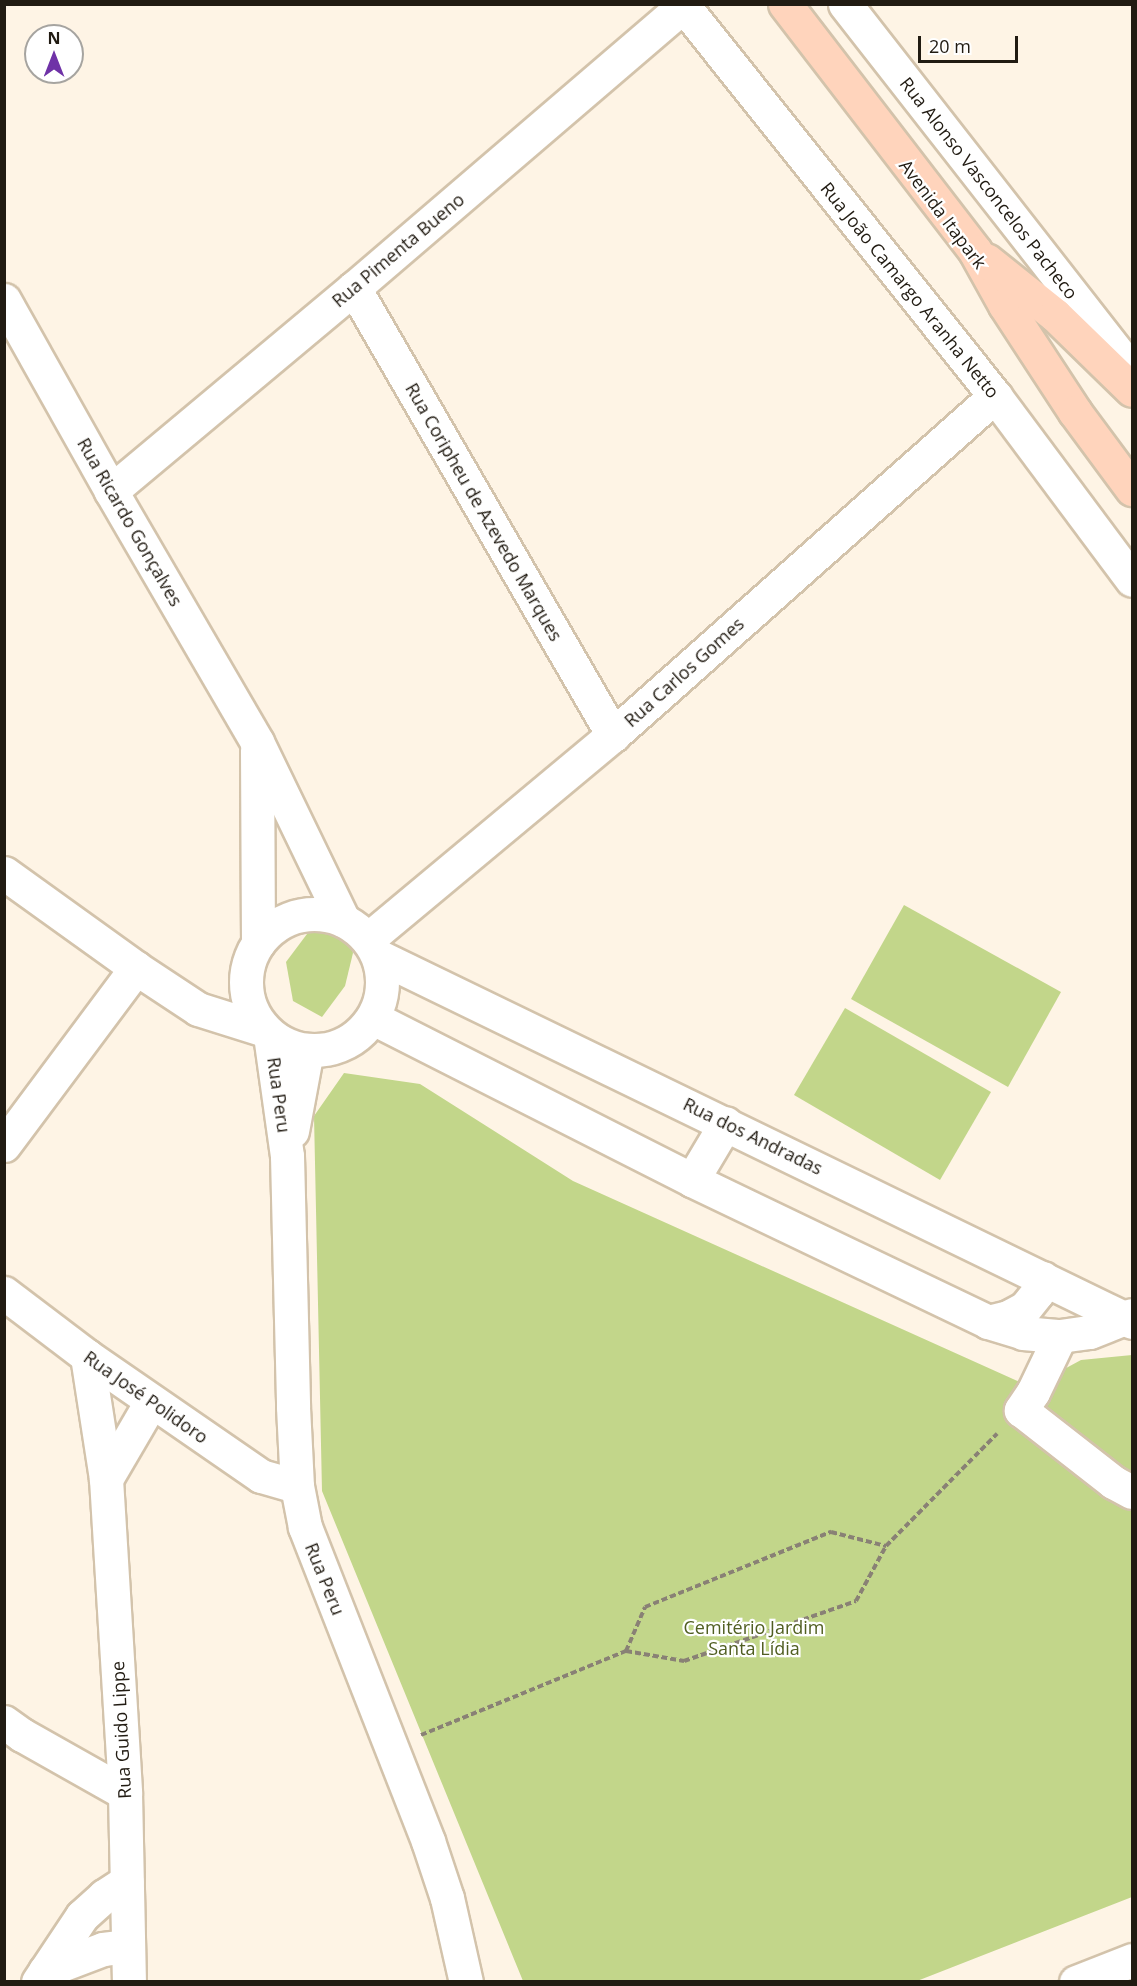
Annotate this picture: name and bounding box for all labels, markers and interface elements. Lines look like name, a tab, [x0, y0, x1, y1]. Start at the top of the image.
north arrow	[24, 24, 84, 84]
scale bar	[921, 24, 1022, 62]
text: N	[47, 27, 61, 49]
text: 20 m	[929, 34, 971, 58]
street label: Rua Alonso Vasconcelos Pacheco	[896, 73, 1082, 303]
street label: Avenida Itapark	[895, 155, 991, 273]
street label: Rua João Camargo Aranha Netto	[816, 178, 1004, 402]
street label: Rua Pimenta Bueno	[328, 188, 468, 312]
street label: Rua Coripheu de Azevedo Marques	[401, 379, 567, 645]
street label: Rua Ricardo Gonçalves	[73, 434, 187, 610]
street label: Rua Carlos Gomes	[620, 613, 748, 731]
street label: Rua Peru	[263, 1056, 295, 1134]
street label: Rua dos Andradas	[680, 1093, 826, 1179]
street label: Rua José Polidoro	[80, 1346, 212, 1448]
street label: Rua Peru	[301, 1540, 349, 1618]
park label: Cemitério Jardim Santa Lídia	[684, 1617, 824, 1660]
street label: Rua Guido Lippe	[107, 1660, 135, 1800]

